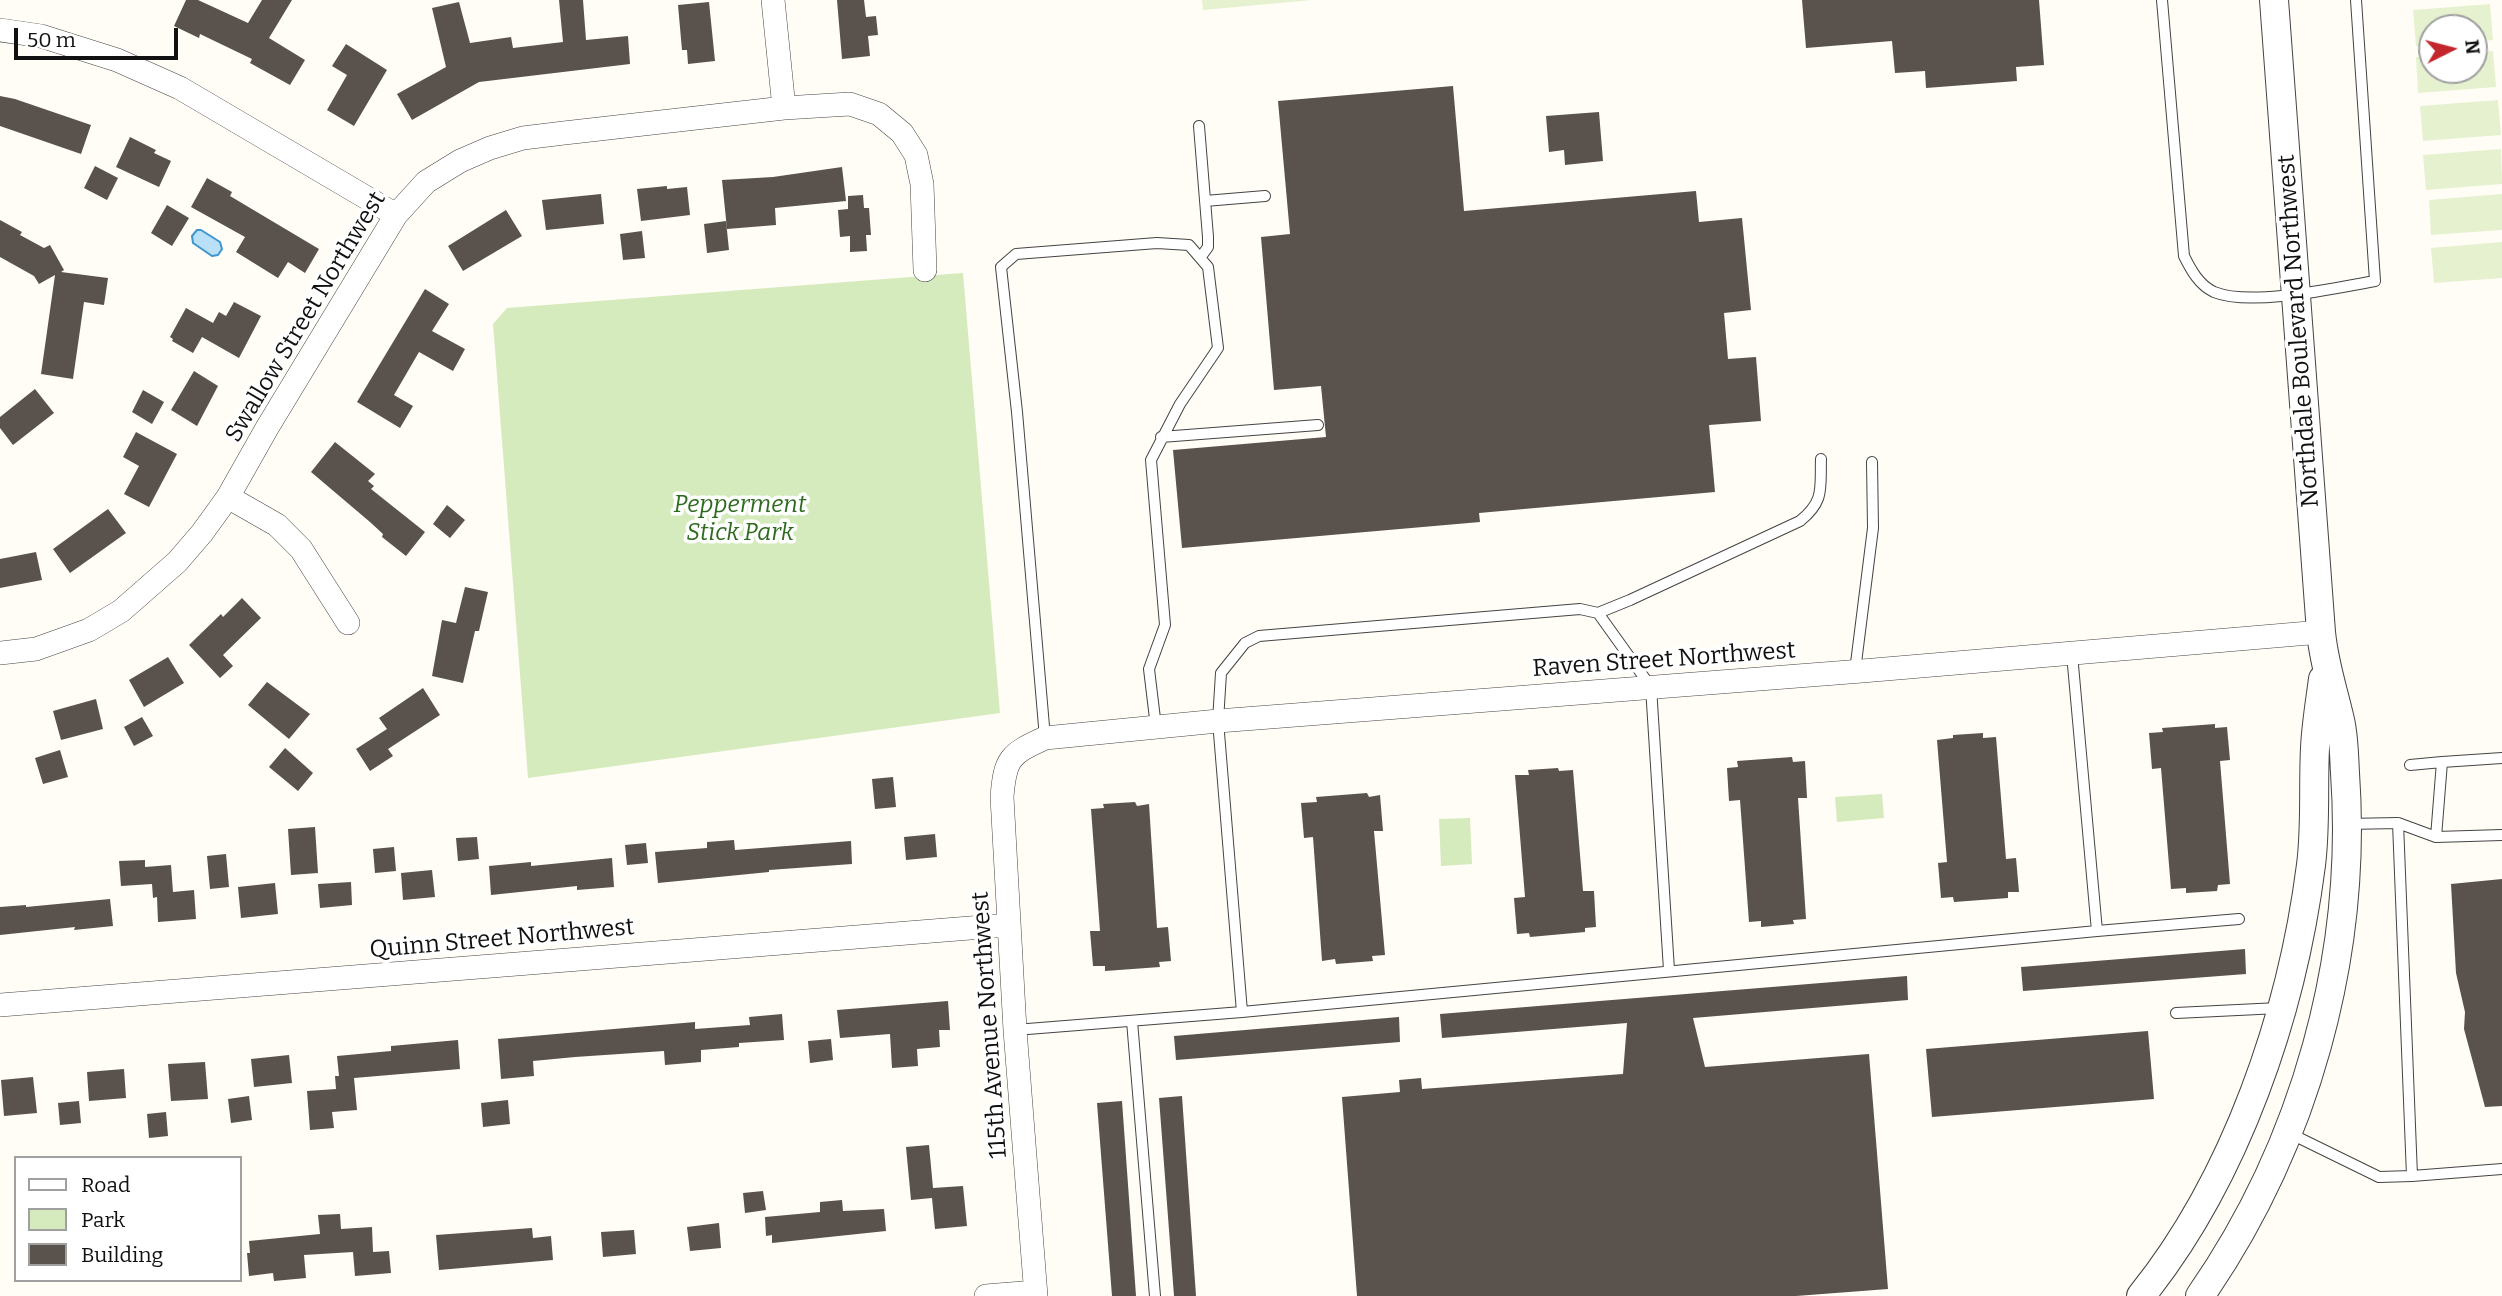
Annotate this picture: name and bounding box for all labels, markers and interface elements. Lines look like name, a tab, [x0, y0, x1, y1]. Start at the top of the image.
scale bar	[18, 14, 182, 58]
north arrow	[2418, 14, 2488, 84]
text: 50 m	[27, 27, 76, 53]
text: N	[2460, 38, 2485, 55]
street label: Northdale Boulevard Northwest	[2272, 153, 2326, 509]
street label: Swallow Street Northwest	[220, 187, 392, 447]
park label: Pepperment Stick Park	[674, 491, 806, 547]
street label: Raven Street Northwest	[1532, 636, 1796, 684]
street label: 115th Avenue Northwest	[966, 891, 1014, 1159]
street label: Quinn Street Northwest	[369, 913, 635, 965]
legend	[14, 1156, 242, 1282]
text: Road	[81, 1172, 130, 1198]
text: Park	[81, 1207, 125, 1233]
text: Building	[81, 1242, 163, 1268]

